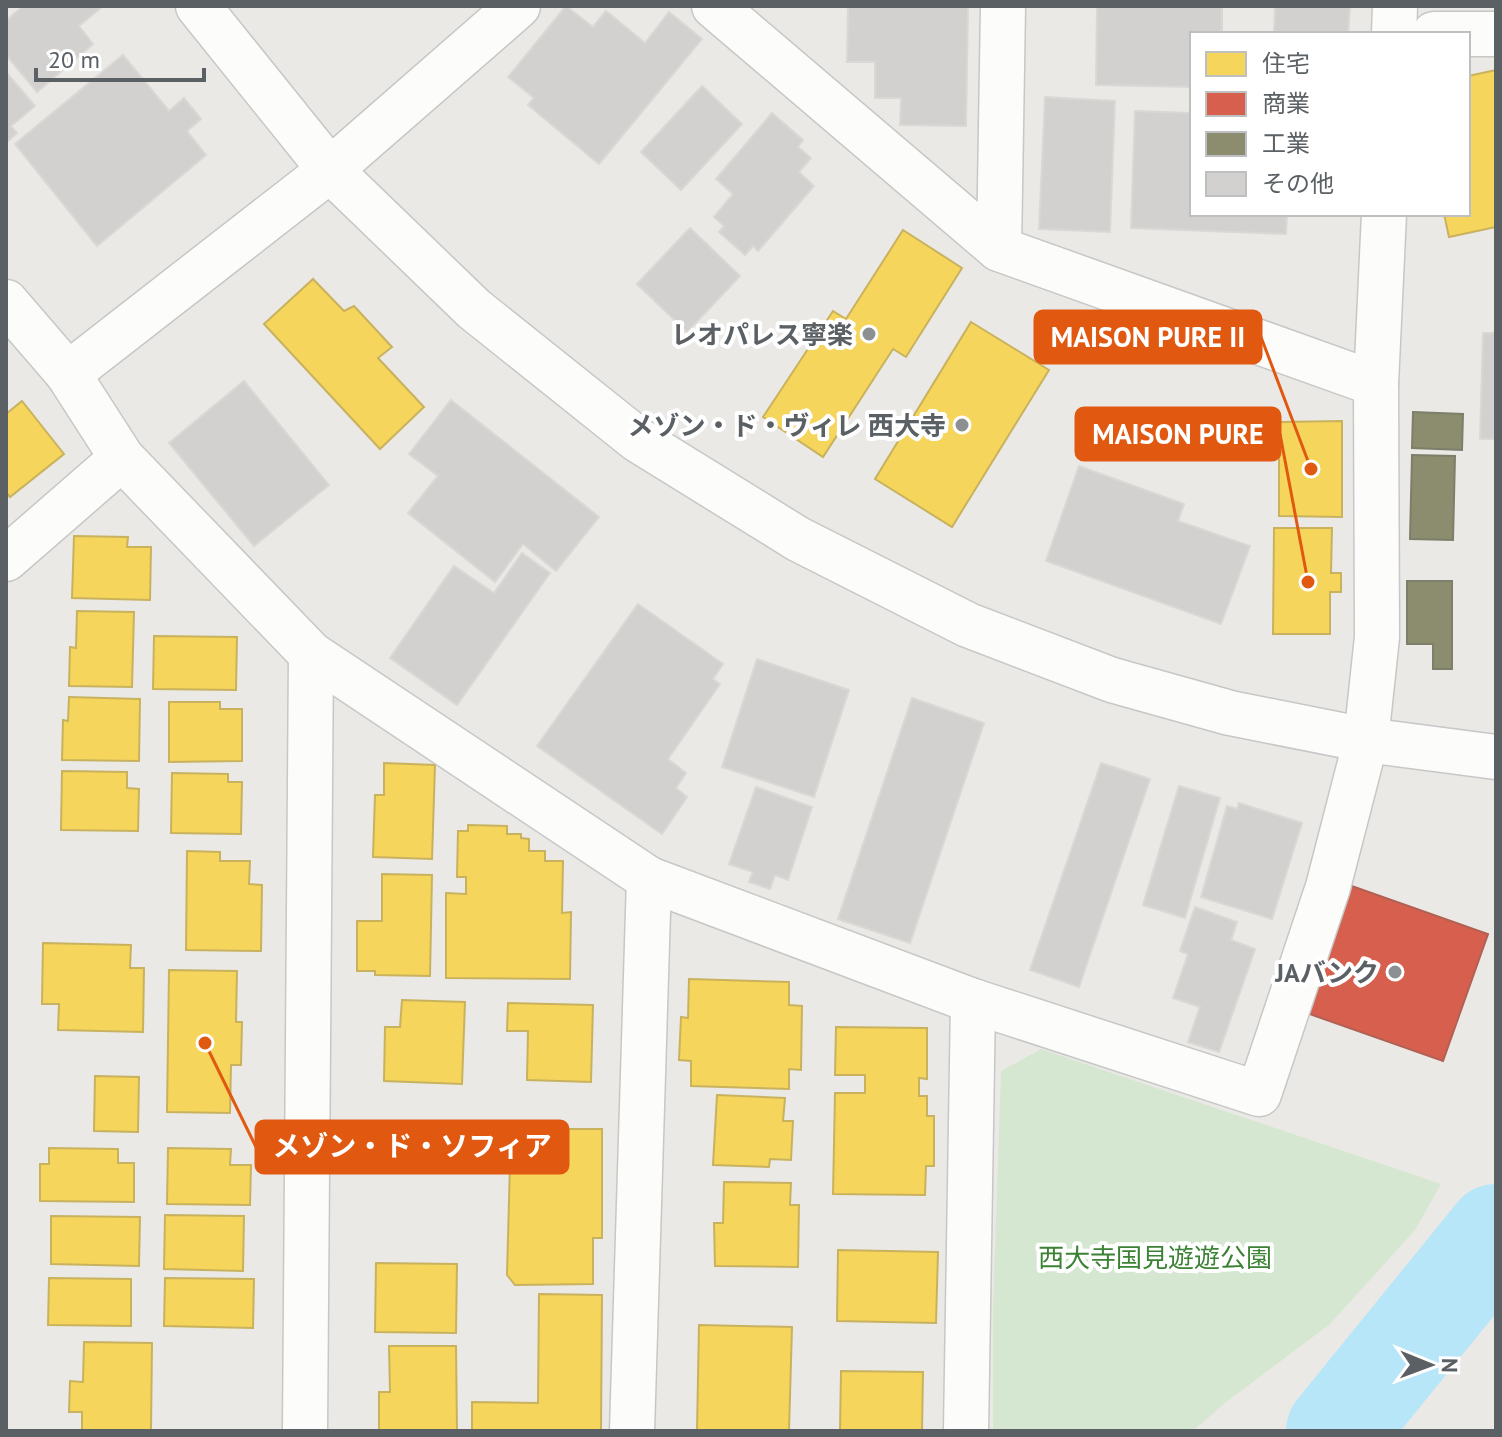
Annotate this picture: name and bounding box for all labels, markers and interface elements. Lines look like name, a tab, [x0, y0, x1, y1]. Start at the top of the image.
scale bar	[36, 32, 204, 82]
legend	[1190, 32, 1470, 216]
text: 20 m	[48, 44, 100, 75]
text: 住宅	[1262, 48, 1310, 79]
text: 商業	[1262, 88, 1310, 119]
text: 工業	[1262, 128, 1310, 159]
text: その他	[1262, 168, 1334, 199]
callout: MAISON PURE II	[1035, 311, 1261, 363]
place label: レオパレス寧楽	[671, 318, 853, 351]
text: MAISON PURE II	[1051, 318, 1245, 355]
marker: レオパレス寧楽	[860, 325, 878, 343]
callout: MAISON PURE	[1076, 408, 1280, 460]
place label: メゾン・ド・ヴィレ 西大寺	[627, 409, 946, 442]
text: MAISON PURE	[1092, 415, 1264, 452]
marker: メゾン・ド・ヴィレ 西大寺	[953, 416, 971, 434]
place label: JAバンク	[1274, 956, 1379, 989]
marker: JAバンク	[1386, 963, 1404, 981]
callout: メゾン・ド・ソフィア	[256, 1121, 568, 1173]
text: メゾン・ド・ソフィア	[272, 1127, 552, 1164]
park label: 西大寺国見遊遊公園	[1038, 1241, 1272, 1274]
north arrow	[1390, 1325, 1470, 1405]
text: N	[1436, 1358, 1464, 1373]

